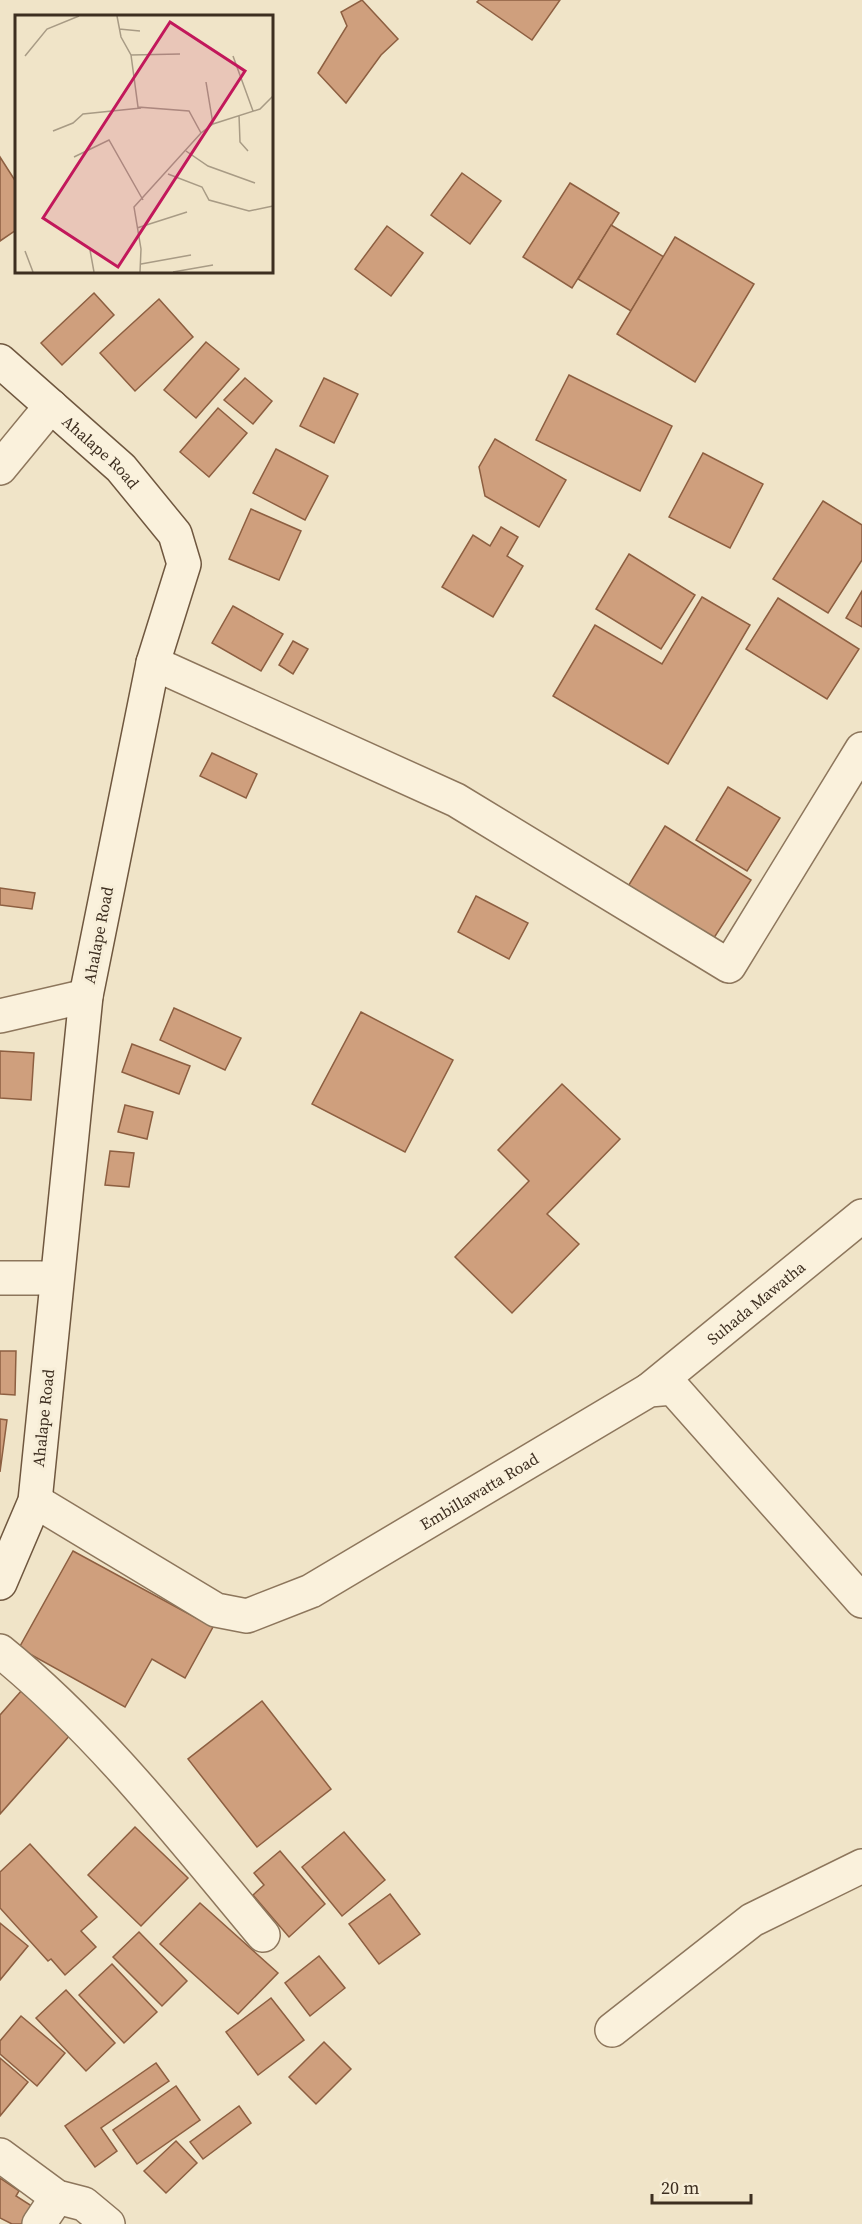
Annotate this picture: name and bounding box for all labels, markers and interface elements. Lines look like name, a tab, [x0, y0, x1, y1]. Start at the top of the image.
inset map	[15, 15, 273, 273]
street label: Ahalape Road	[58, 410, 144, 493]
street label: Ahalape Road	[78, 885, 118, 985]
street label: Suhada Mawatha	[702, 1255, 810, 1349]
street label: Ahalape Road	[27, 1368, 59, 1468]
street label: Embillawatta Road	[416, 1447, 542, 1535]
scale bar	[652, 2167, 751, 2205]
text: 20 m	[661, 2175, 699, 2200]

